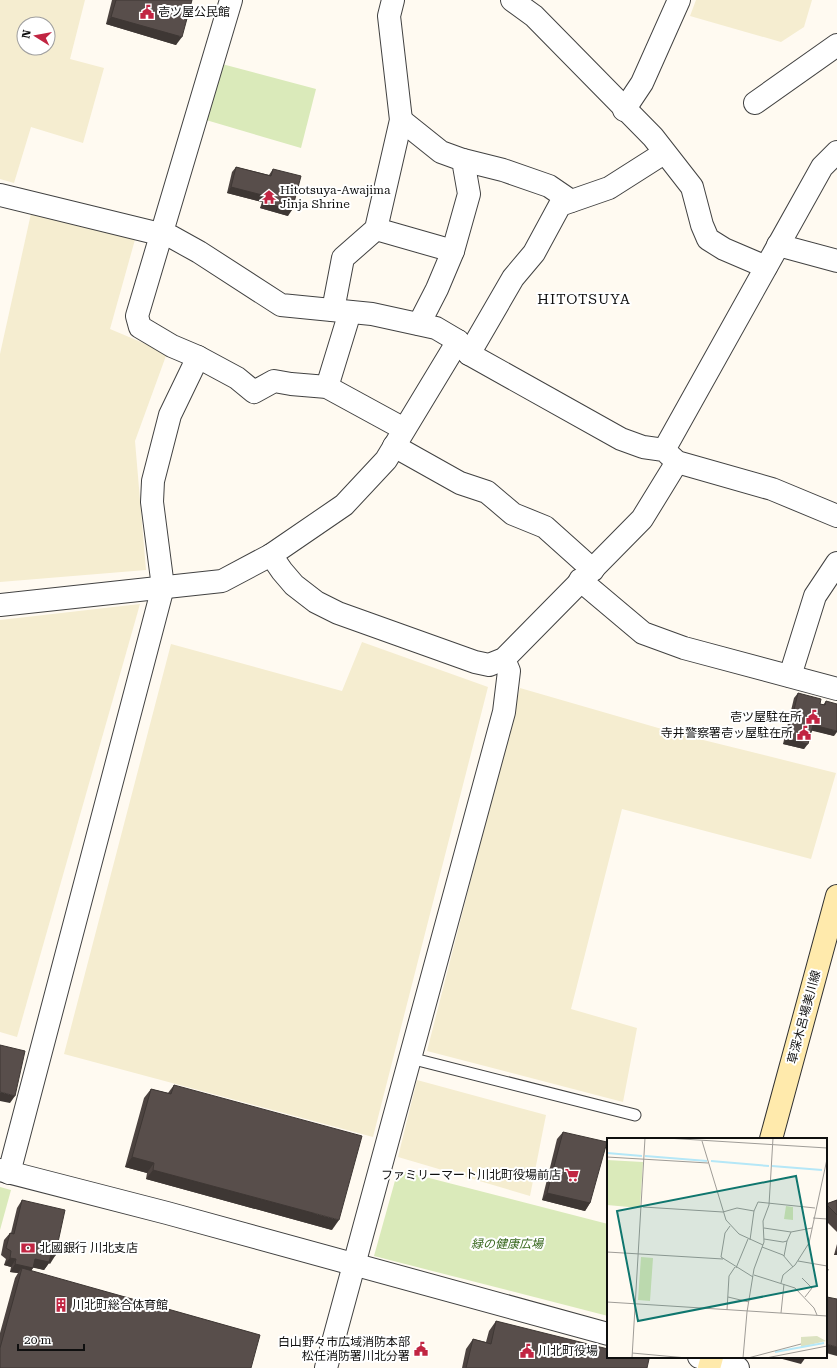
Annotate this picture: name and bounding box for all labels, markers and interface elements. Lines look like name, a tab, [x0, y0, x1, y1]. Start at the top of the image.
public building icon: 壱ツ屋公民館	[139, 4, 155, 20]
place label: 壱ツ屋公民館	[158, 5, 230, 19]
north arrow	[16, 16, 56, 56]
text: N	[19, 28, 34, 40]
place label: Hitotsuya-Awajima Jinja Shrine	[280, 183, 391, 211]
temple icon: Hitotsuya-Awajima Jinja Shrine	[261, 189, 277, 205]
district label: HITOTSUYA	[537, 291, 631, 307]
public building icon: 壱ツ屋駐在所	[805, 709, 821, 725]
place label: 壱ツ屋駐在所	[730, 710, 802, 724]
public building icon: 寺井警察署壱ッ屋駐在所	[796, 725, 812, 741]
place label: 寺井警察署壱ッ屋駐在所	[661, 726, 793, 740]
street label: 草深木呂場美川線	[785, 969, 823, 1065]
inset map	[607, 1138, 827, 1358]
supermarket icon: ファミリーマート川北町役場前店	[564, 1167, 580, 1183]
place label: ファミリーマート川北町役場前店	[381, 1168, 561, 1182]
park label: 緑の健康広場	[471, 1237, 545, 1251]
bank icon: 北國銀行 川北支店	[20, 1240, 36, 1256]
place label: 北國銀行 川北支店	[39, 1241, 138, 1255]
building icon: 川北町総合体育館	[53, 1297, 69, 1313]
place label: 川北町総合体育館	[72, 1298, 168, 1312]
scale bar	[18, 1326, 84, 1352]
text: 20 m	[24, 1333, 51, 1347]
place label: 白山野々市広域消防本部 松任消防署川北分署	[278, 1335, 410, 1363]
public building icon: 白山野々市広域消防本部 松任消防署川北分署	[413, 1341, 429, 1357]
public building icon: 川北町役場	[519, 1343, 535, 1359]
place label: 川北町役場	[538, 1344, 598, 1358]

